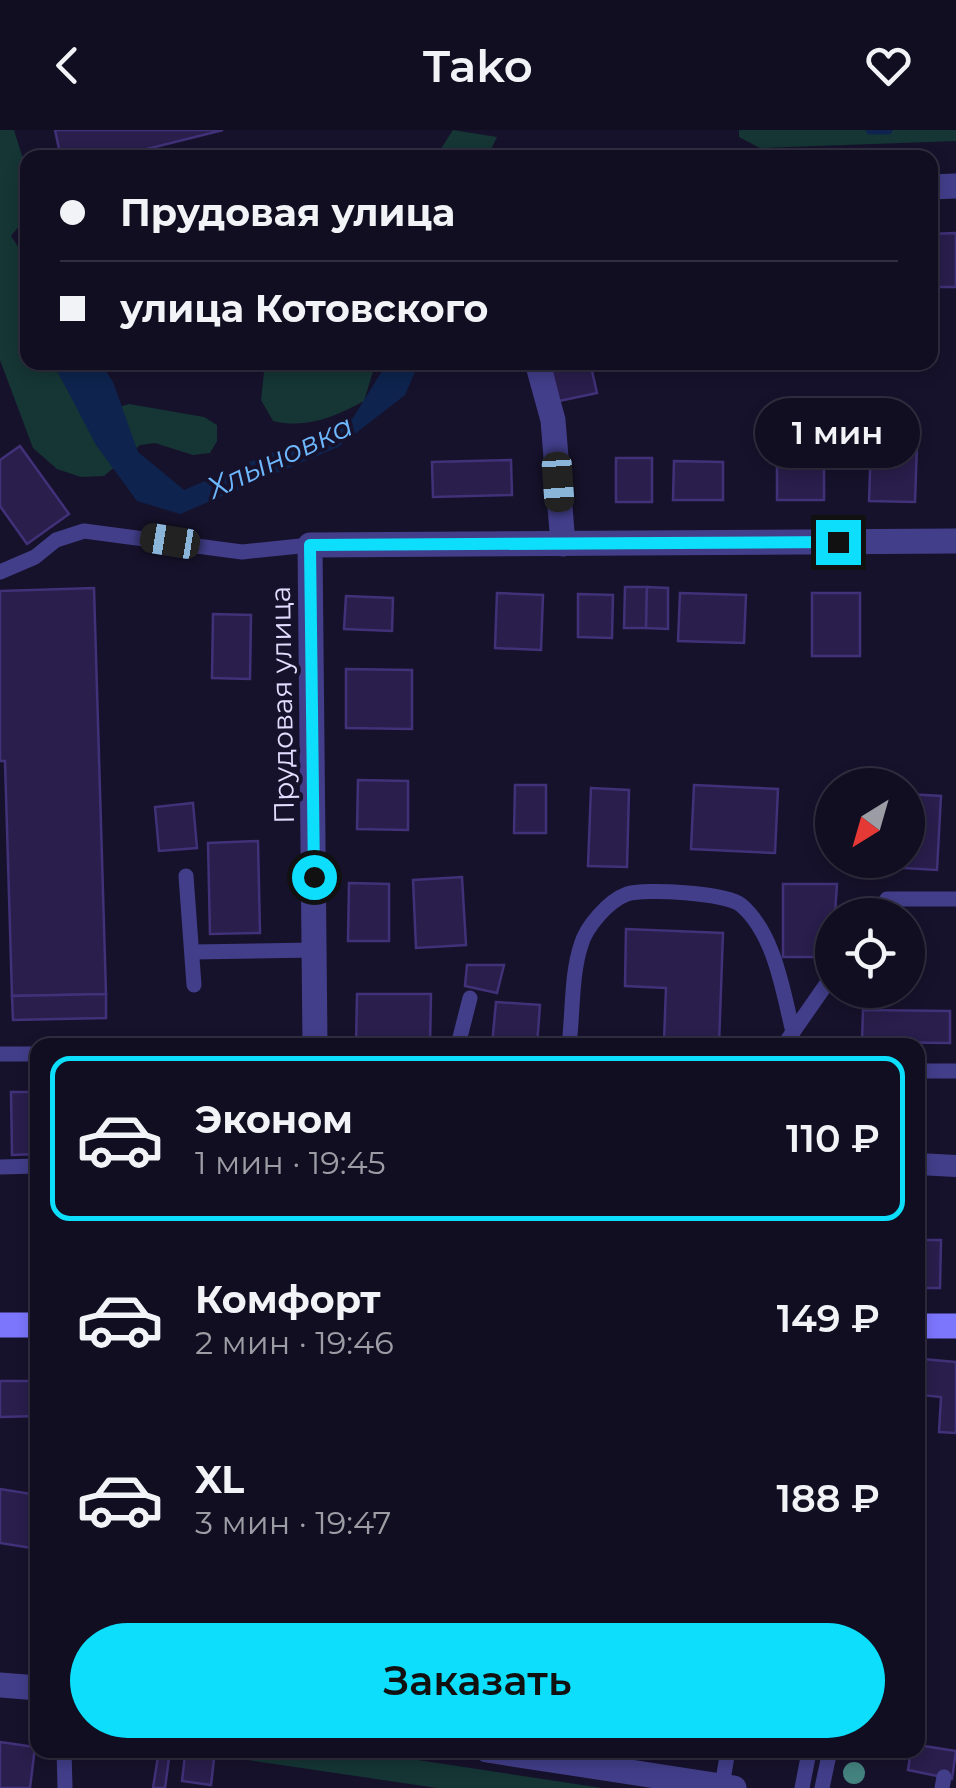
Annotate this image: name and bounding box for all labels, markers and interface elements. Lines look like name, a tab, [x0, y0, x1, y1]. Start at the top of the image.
icon: back	[40, 38, 95, 93]
text: Tako	[423, 38, 533, 93]
icon: heart	[861, 38, 916, 93]
text: Прудовая улица	[120, 189, 455, 236]
text: улица Котовского	[120, 285, 488, 332]
callout: 1 мин	[756, 397, 920, 467]
water label: Хлыновка	[200, 407, 359, 507]
text: 1 мин	[792, 413, 883, 452]
car	[541, 451, 575, 513]
route end	[816, 520, 861, 565]
car	[138, 521, 202, 561]
street label: Прудовая улица	[263, 586, 301, 824]
north arrow	[815, 768, 925, 878]
map controls	[815, 768, 925, 1008]
route start	[292, 855, 337, 900]
button: locate	[815, 898, 925, 1008]
icon: car	[75, 1094, 165, 1184]
text: Эконом	[195, 1096, 353, 1143]
text: 110 ₽	[786, 1115, 880, 1162]
text: 1 мин · 19:45	[195, 1143, 386, 1182]
icon: car	[75, 1274, 165, 1364]
text: Комфорт	[195, 1276, 381, 1323]
text: 149 ₽	[777, 1295, 880, 1342]
text: 2 мин · 19:46	[195, 1323, 394, 1362]
icon: car	[75, 1454, 165, 1544]
text: XL	[195, 1456, 244, 1503]
text: 188 ₽	[777, 1475, 880, 1522]
text: 3 мин · 19:47	[195, 1503, 391, 1542]
button: Заказать	[70, 1623, 885, 1738]

